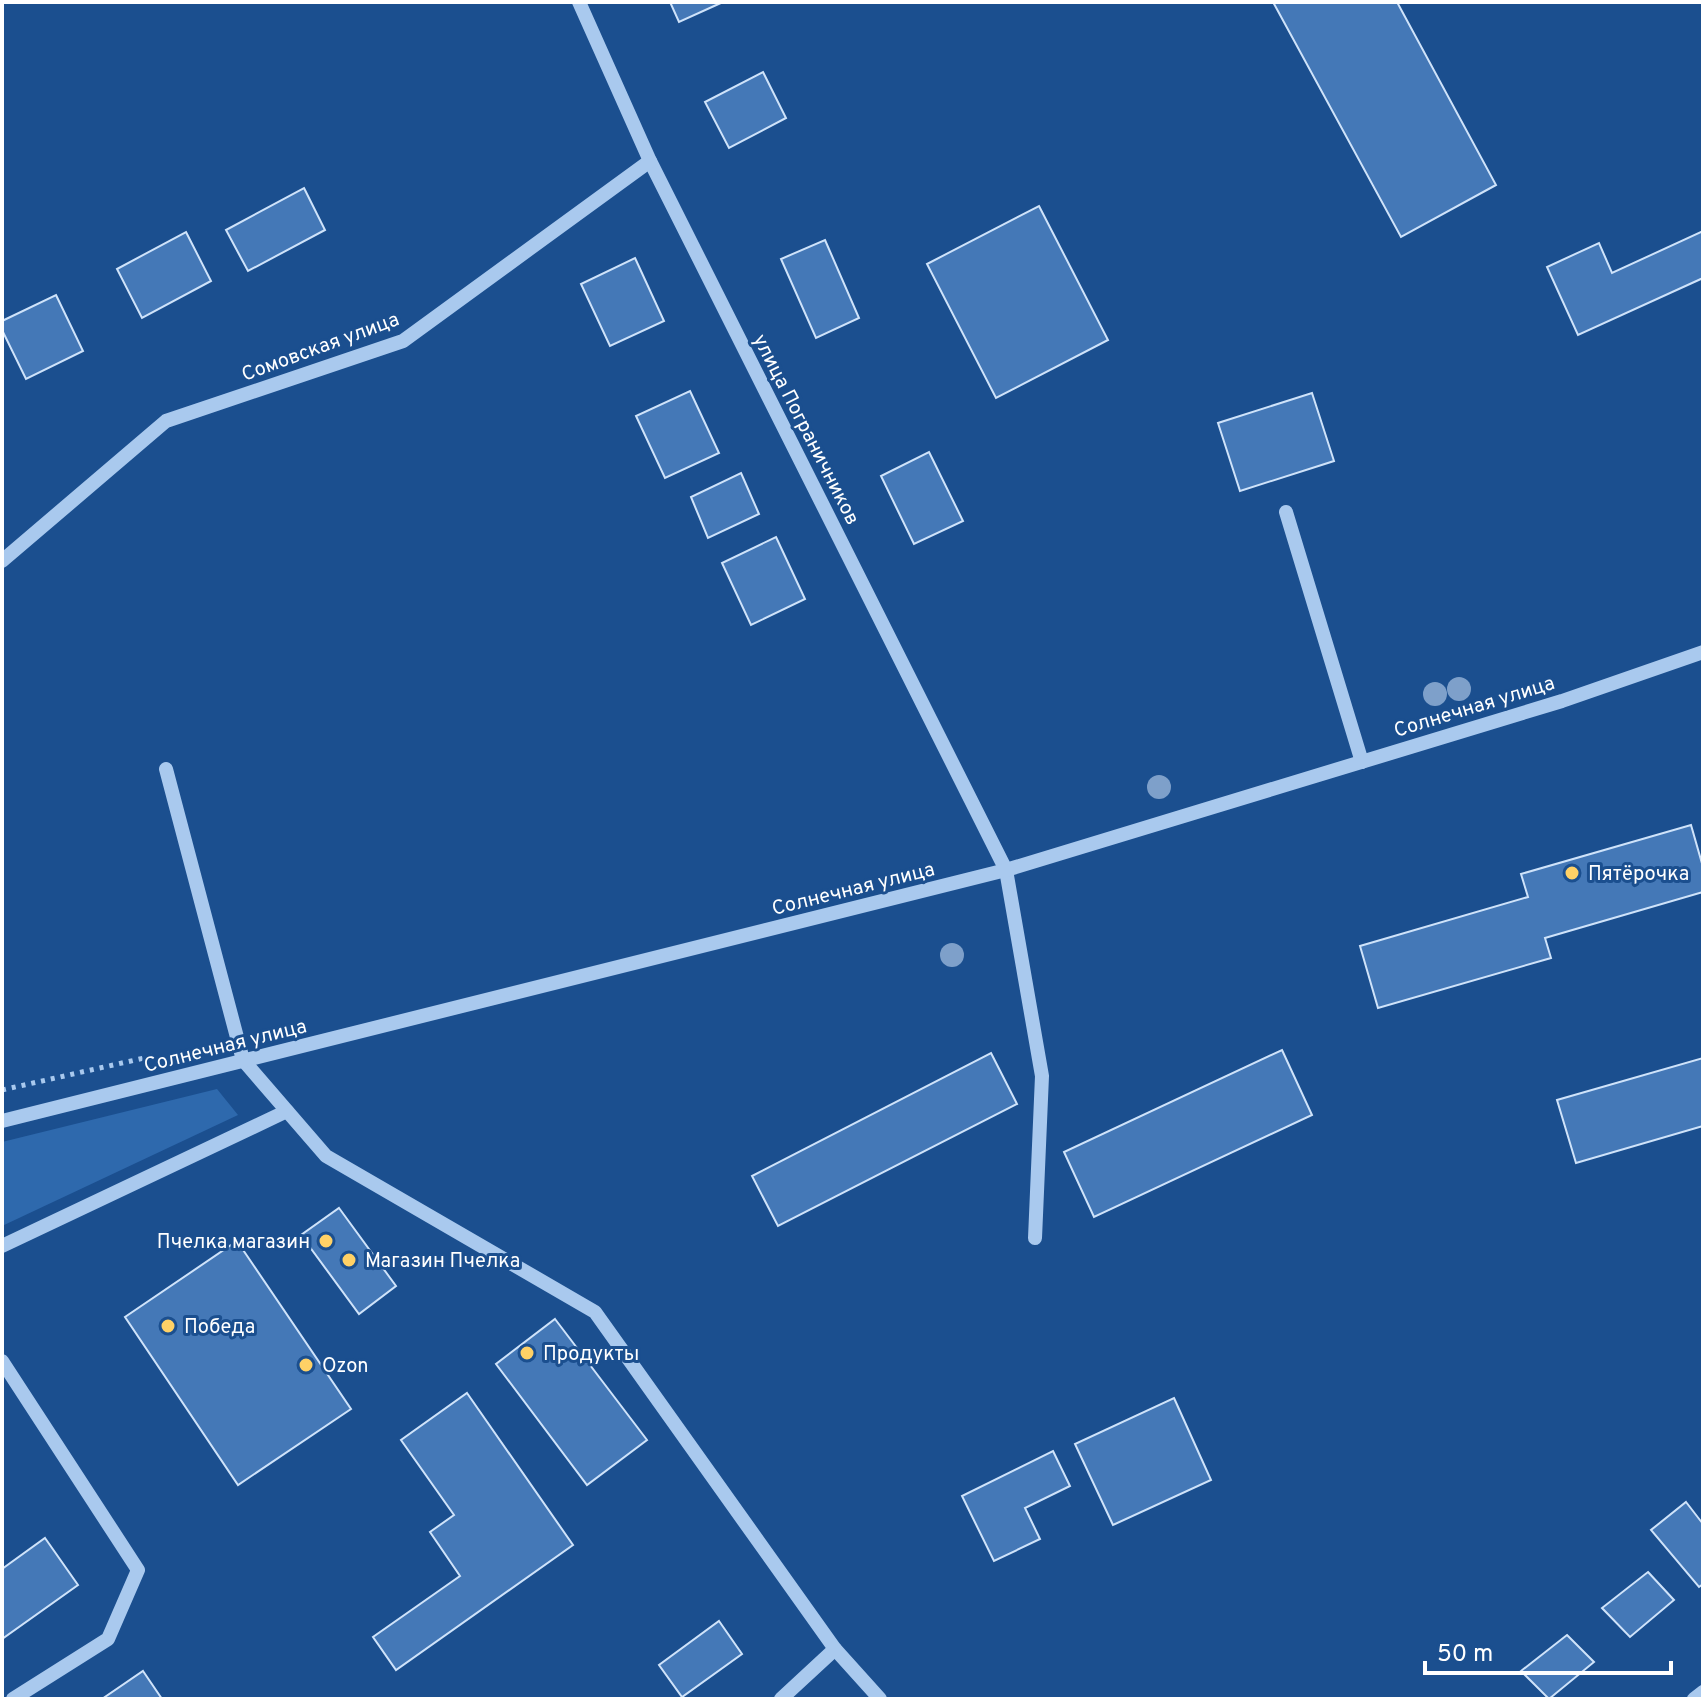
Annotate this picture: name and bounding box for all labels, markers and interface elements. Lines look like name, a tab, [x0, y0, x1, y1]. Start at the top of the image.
street label: Сомовская улица	[238, 307, 403, 388]
street label: улица Пограничников	[746, 330, 865, 530]
street label: Солнечная улица	[1391, 671, 1558, 745]
street label: Солнечная улица	[769, 857, 938, 923]
place label: Пятёрочка	[1588, 862, 1689, 888]
marker: Пятёрочка	[1563, 864, 1581, 882]
street label: Солнечная улица	[141, 1014, 310, 1080]
place label: Пчелка магазин	[157, 1230, 310, 1256]
marker: Пчелка магазин	[317, 1232, 335, 1250]
place label: Магазин Пчелка	[365, 1249, 520, 1275]
marker: Магазин Пчелка	[340, 1251, 358, 1269]
place label: Победа	[184, 1315, 255, 1341]
marker: Победа	[159, 1317, 177, 1335]
place label: Продукты	[543, 1342, 639, 1368]
marker: Продукты	[518, 1344, 536, 1362]
place label: Ozon	[322, 1354, 368, 1380]
marker: Ozon	[297, 1356, 315, 1374]
scale bar	[1425, 1625, 1671, 1675]
text: 50 m	[1437, 1640, 1493, 1670]

